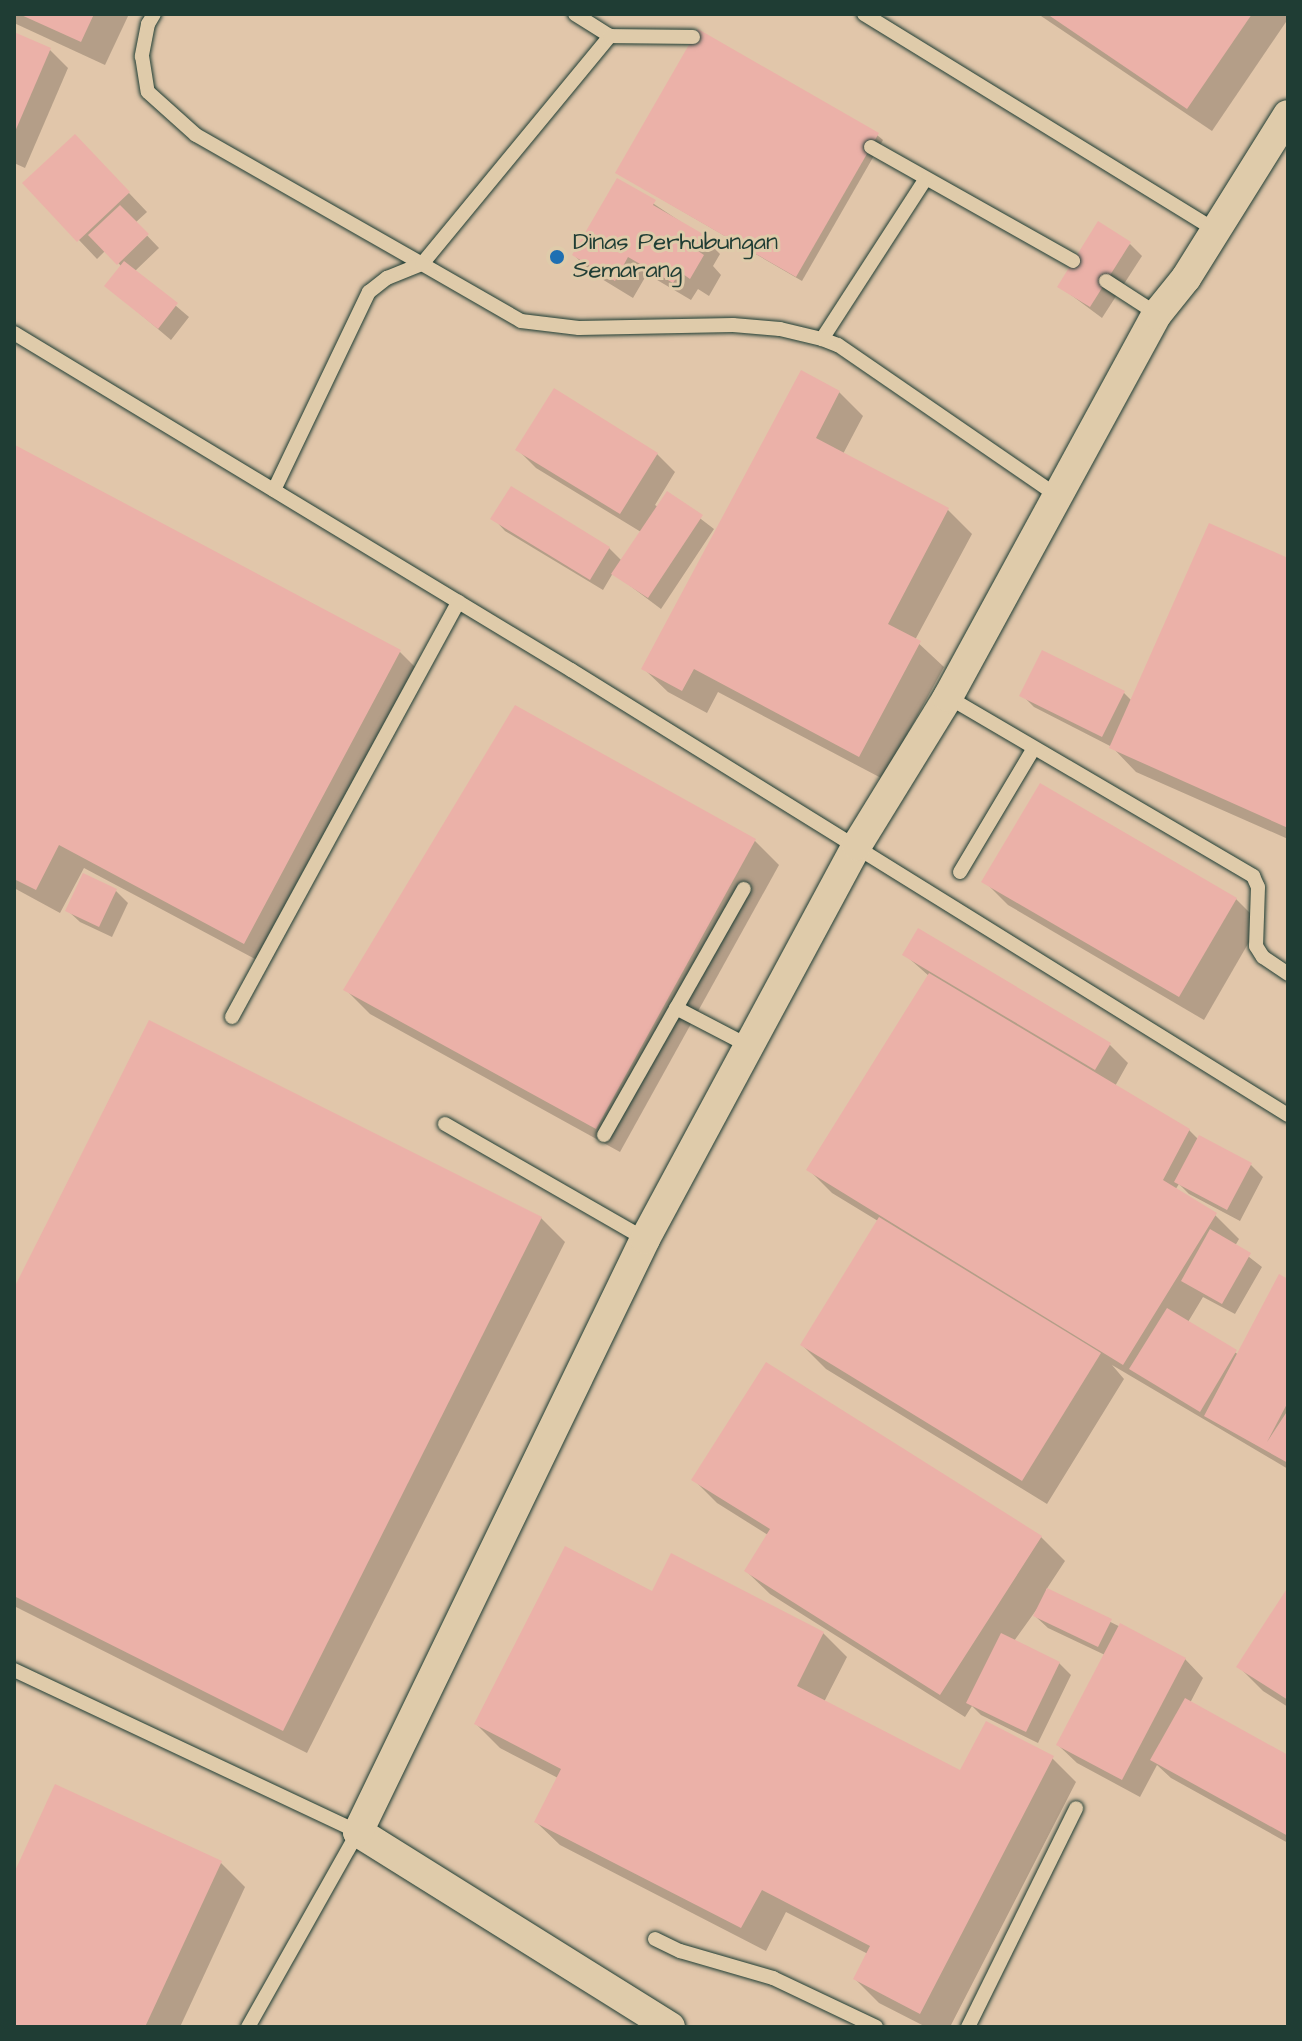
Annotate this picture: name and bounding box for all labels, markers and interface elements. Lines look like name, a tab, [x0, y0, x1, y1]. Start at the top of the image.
place label: Dinas Perhubungan Semarang	[573, 229, 778, 285]
marker: Dinas Perhubungan Semarang	[548, 248, 566, 266]

